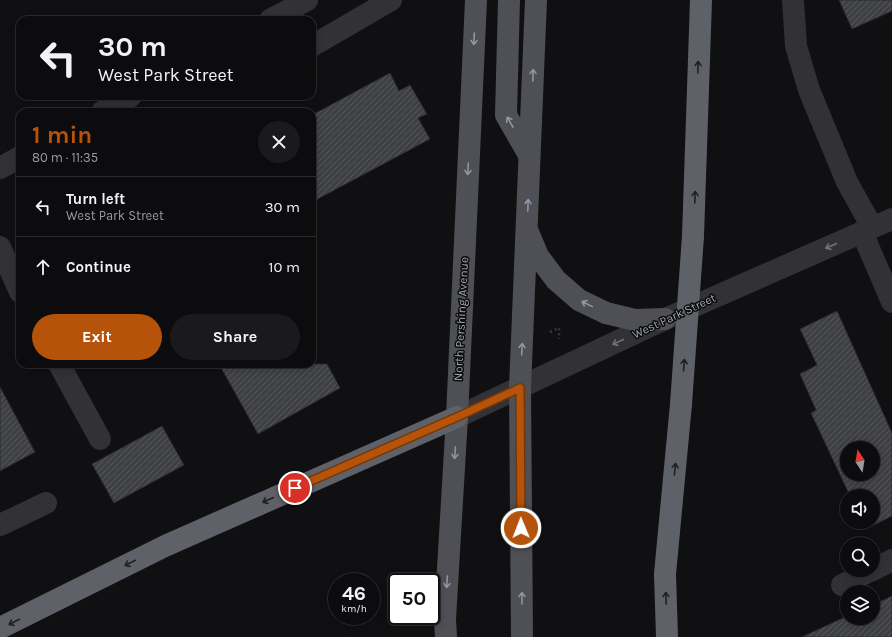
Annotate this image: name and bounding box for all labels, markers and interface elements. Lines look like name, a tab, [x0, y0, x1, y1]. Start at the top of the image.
text: 30 m	[98, 30, 167, 63]
icon: left	[32, 32, 84, 84]
one-way arrow	[470, 32, 478, 45]
one-way arrow	[695, 61, 702, 74]
text: West Park Street	[98, 64, 233, 86]
one-way arrow	[529, 69, 537, 82]
one-way arrow	[505, 116, 513, 128]
text: 1 min	[32, 121, 92, 149]
button: close	[258, 121, 300, 163]
text: 80 m · 11:35	[32, 150, 98, 165]
one-way arrow	[465, 162, 472, 175]
text: Turn left	[66, 190, 125, 208]
one-way arrow	[691, 191, 698, 204]
icon: left	[32, 196, 54, 218]
text: 30 m	[265, 198, 300, 216]
one-way arrow	[524, 199, 531, 212]
text: West Park Street	[66, 208, 164, 223]
one-way arrow	[825, 243, 837, 250]
icon: ahead	[32, 256, 54, 278]
street label: North Pershing Avenue	[451, 257, 471, 381]
text: Continue	[66, 258, 131, 276]
text: 10 m	[269, 258, 300, 276]
street label: West Park Street	[630, 290, 718, 341]
one-way arrow	[582, 300, 594, 307]
button: Exit	[32, 314, 162, 360]
button: Share	[170, 314, 300, 360]
one-way arrow	[612, 339, 624, 346]
one-way arrow	[518, 343, 525, 356]
one-way arrow	[681, 359, 688, 372]
north arrow	[840, 441, 880, 481]
map controls	[840, 441, 880, 625]
one-way arrow	[452, 446, 459, 459]
one-way arrow	[671, 463, 679, 476]
pin	[278, 471, 312, 505]
icon: arrive	[284, 477, 306, 499]
button: sound	[840, 489, 880, 529]
one-way arrow	[262, 497, 274, 504]
position arrow	[500, 507, 542, 549]
button: search	[840, 537, 880, 577]
one-way arrow	[124, 560, 136, 567]
speed limit sign: 50	[388, 573, 440, 625]
one-way arrow	[443, 575, 451, 588]
text: 46	[342, 582, 366, 605]
button: layers	[840, 585, 880, 625]
one-way arrow	[518, 592, 526, 605]
one-way arrow	[662, 592, 669, 605]
text: km/h	[341, 603, 367, 615]
one-way arrow	[8, 618, 20, 626]

